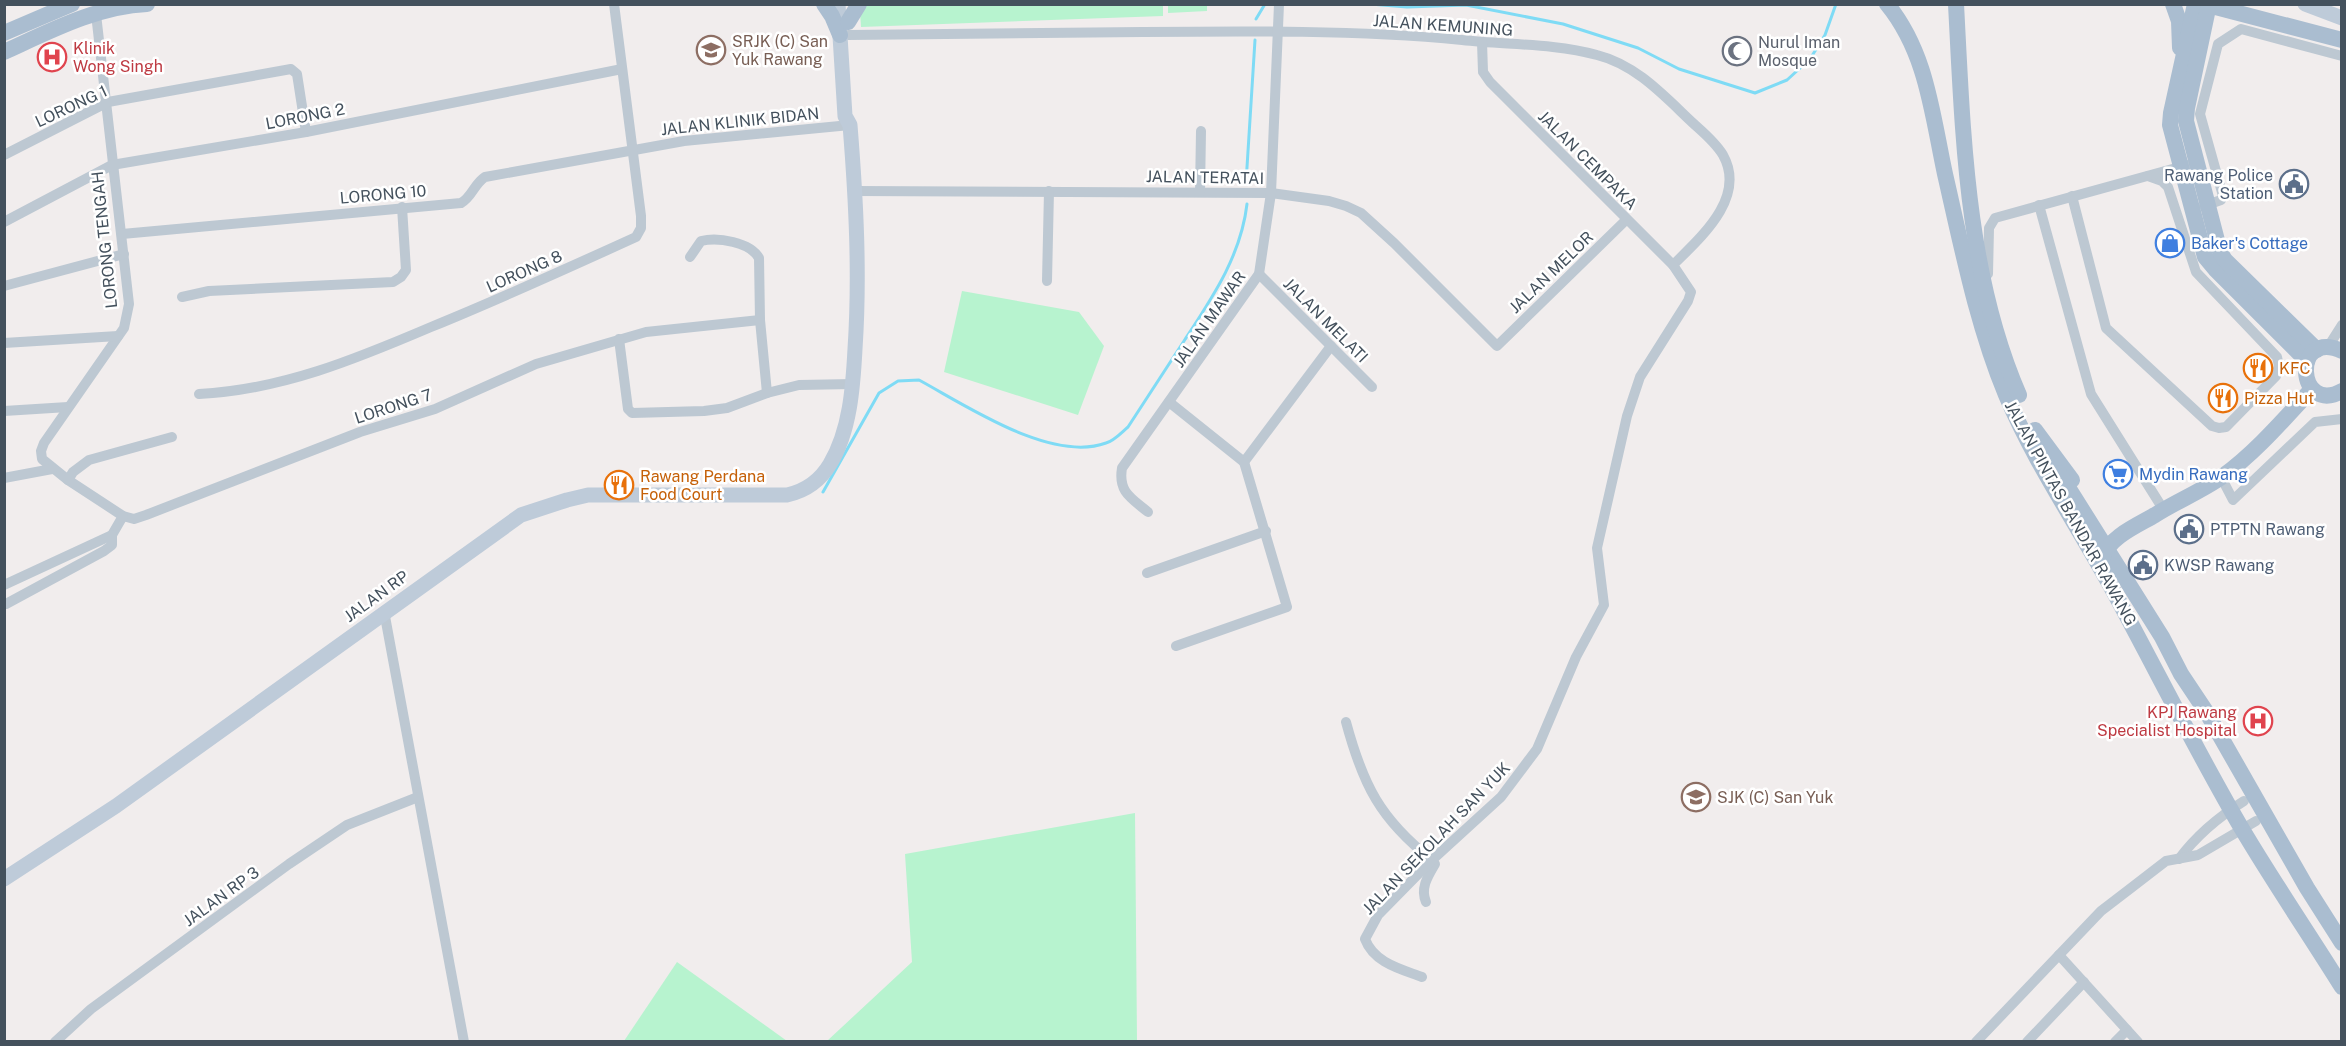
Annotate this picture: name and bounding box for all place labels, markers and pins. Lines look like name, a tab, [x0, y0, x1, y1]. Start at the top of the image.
place label: SRJK (C) San Yuk Rawang	[732, 32, 828, 69]
place label: Nurul Iman Mosque	[1758, 33, 1840, 70]
school or university icon: SRJK (C) San Yuk Rawang	[695, 34, 727, 66]
mosque icon: Nurul Iman Mosque	[1721, 35, 1753, 67]
place label: Klinik Wong Singh	[73, 39, 163, 76]
hospital icon: Klinik Wong Singh	[36, 41, 68, 73]
place label: Rawang Police Station	[2164, 166, 2273, 203]
public building icon: Rawang Police Station	[2278, 168, 2310, 200]
shop icon: Baker's Cottage	[2154, 227, 2186, 259]
place label: Baker's Cottage	[2191, 234, 2308, 253]
restaurant icon: KFC	[2242, 352, 2274, 384]
place label: KFC	[2279, 359, 2310, 378]
restaurant icon: Pizza Hut	[2207, 382, 2239, 414]
place label: Pizza Hut	[2244, 389, 2314, 408]
supermarket icon: Mydin Rawang	[2102, 458, 2134, 490]
place label: Mydin Rawang	[2139, 465, 2248, 484]
place label: Rawang Perdana Food Court	[640, 467, 765, 504]
restaurant icon: Rawang Perdana Food Court	[603, 469, 635, 501]
public building icon: PTPTN Rawang	[2173, 513, 2205, 545]
place label: PTPTN Rawang	[2210, 520, 2325, 539]
public building icon: KWSP Rawang	[2127, 549, 2159, 581]
place label: KWSP Rawang	[2164, 556, 2274, 575]
place label: KPJ Rawang Specialist Hospital	[2097, 703, 2237, 740]
hospital icon: KPJ Rawang Specialist Hospital	[2242, 705, 2274, 737]
school or university icon: SJK (C) San Yuk	[1680, 781, 1712, 813]
place label: SJK (C) San Yuk	[1717, 788, 1833, 807]

